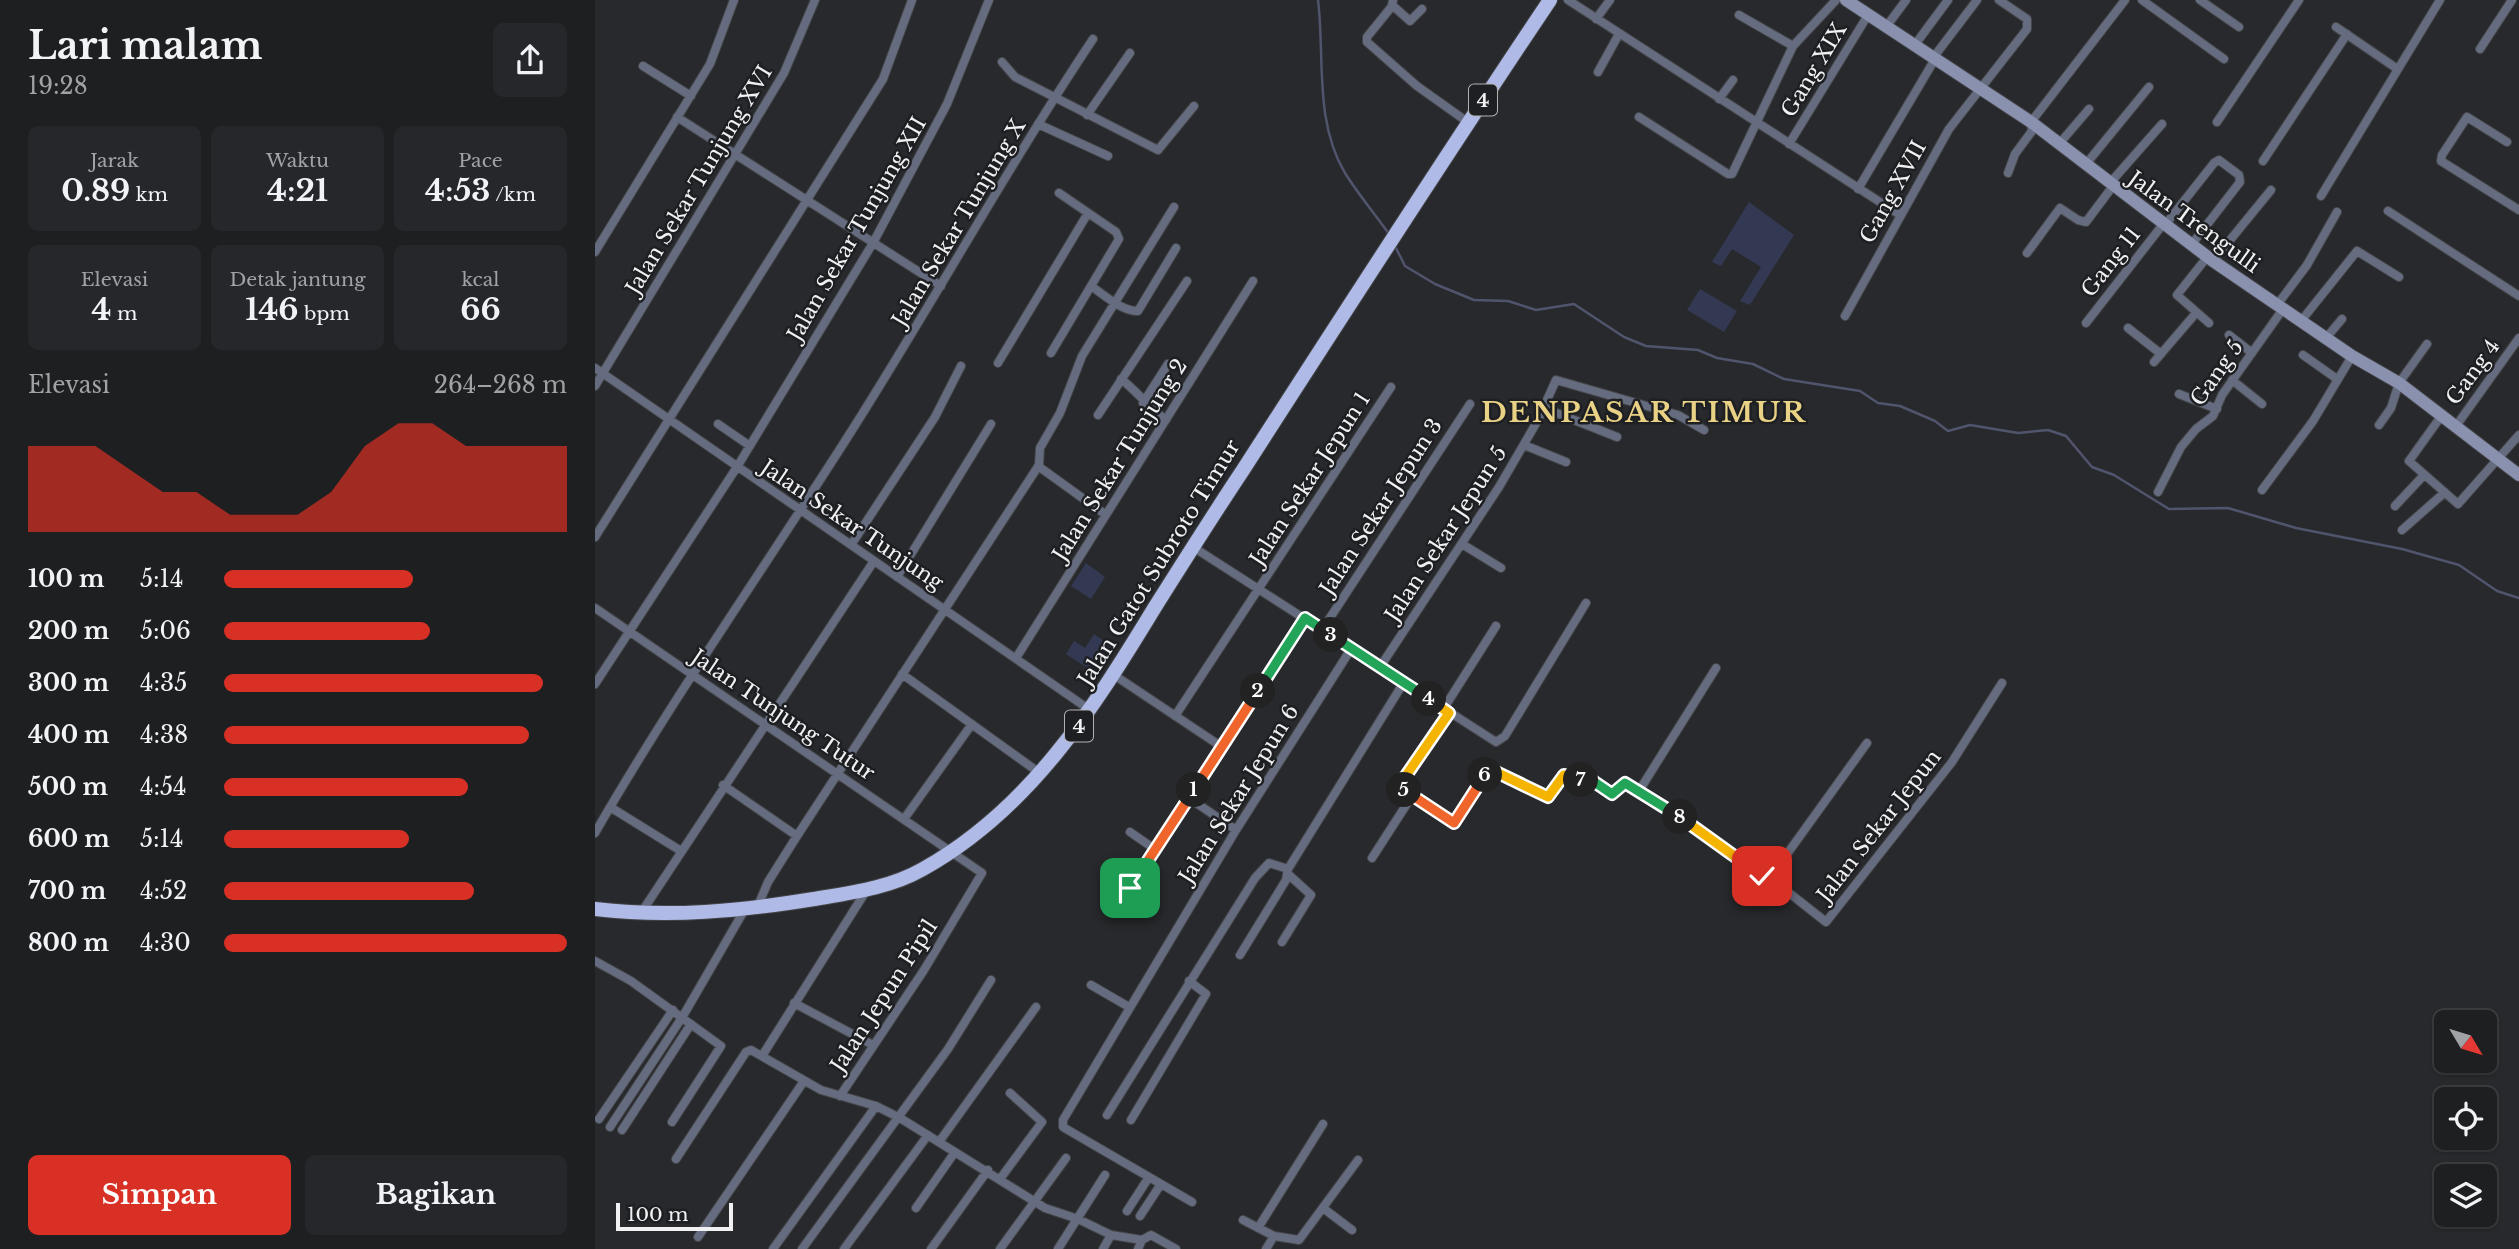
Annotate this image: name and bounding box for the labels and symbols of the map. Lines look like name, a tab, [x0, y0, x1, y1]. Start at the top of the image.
street label: Gang XIX	[1776, 17, 1853, 122]
street label: Jalan Sekar Tunjung XVI	[619, 61, 778, 302]
road number: 4	[1469, 85, 1497, 116]
street label: Jalan Sekar Tunjung XII	[781, 112, 932, 348]
street label: Jalan Sekar Tunjung X	[885, 114, 1032, 334]
street label: Gang XVII	[1854, 136, 1932, 248]
street label: Jalan Trengulli	[2121, 164, 2265, 279]
street label: Gang 11	[2076, 222, 2146, 302]
street label: Gang 4	[2440, 334, 2506, 410]
street label: Gang 5	[2185, 335, 2249, 411]
street label: Jalan Sekar Tunjung 2	[1045, 354, 1193, 568]
street label: Jalan Sekar Jepun 1	[1243, 387, 1376, 573]
district label: DENPASAR TIMUR	[1481, 395, 1807, 430]
street label: Jalan Sekar Jepun 3	[1313, 414, 1448, 603]
street label: Jalan Gatot Subroto Timur	[1071, 435, 1246, 694]
street label: Jalan Sekar Jepun 5	[1378, 441, 1513, 629]
street label: Jalan Sekar Tunjung	[753, 452, 949, 596]
pin: 3	[1313, 618, 1349, 652]
street label: Jalan Tunjung Tutur	[684, 642, 880, 786]
pin: 2	[1241, 674, 1275, 708]
pin: 4	[1411, 682, 1447, 716]
street label: Jalan Sekar Jepun 6	[1172, 700, 1305, 891]
road number: 4	[1065, 710, 1093, 741]
street label: Jalan Sekar Jepun	[1810, 745, 1947, 910]
pin: 6	[1467, 758, 1503, 792]
pin: 7	[1563, 762, 1599, 798]
pin: 1	[1177, 772, 1211, 808]
pin: 5	[1387, 772, 1421, 808]
pin: 8	[1663, 800, 1697, 834]
pin	[1732, 846, 1792, 906]
pin	[1100, 858, 1160, 918]
street label: Jalan Jepun Pipil	[823, 915, 943, 1080]
north arrow	[2434, 1010, 2497, 1073]
scale bar	[616, 1200, 733, 1232]

